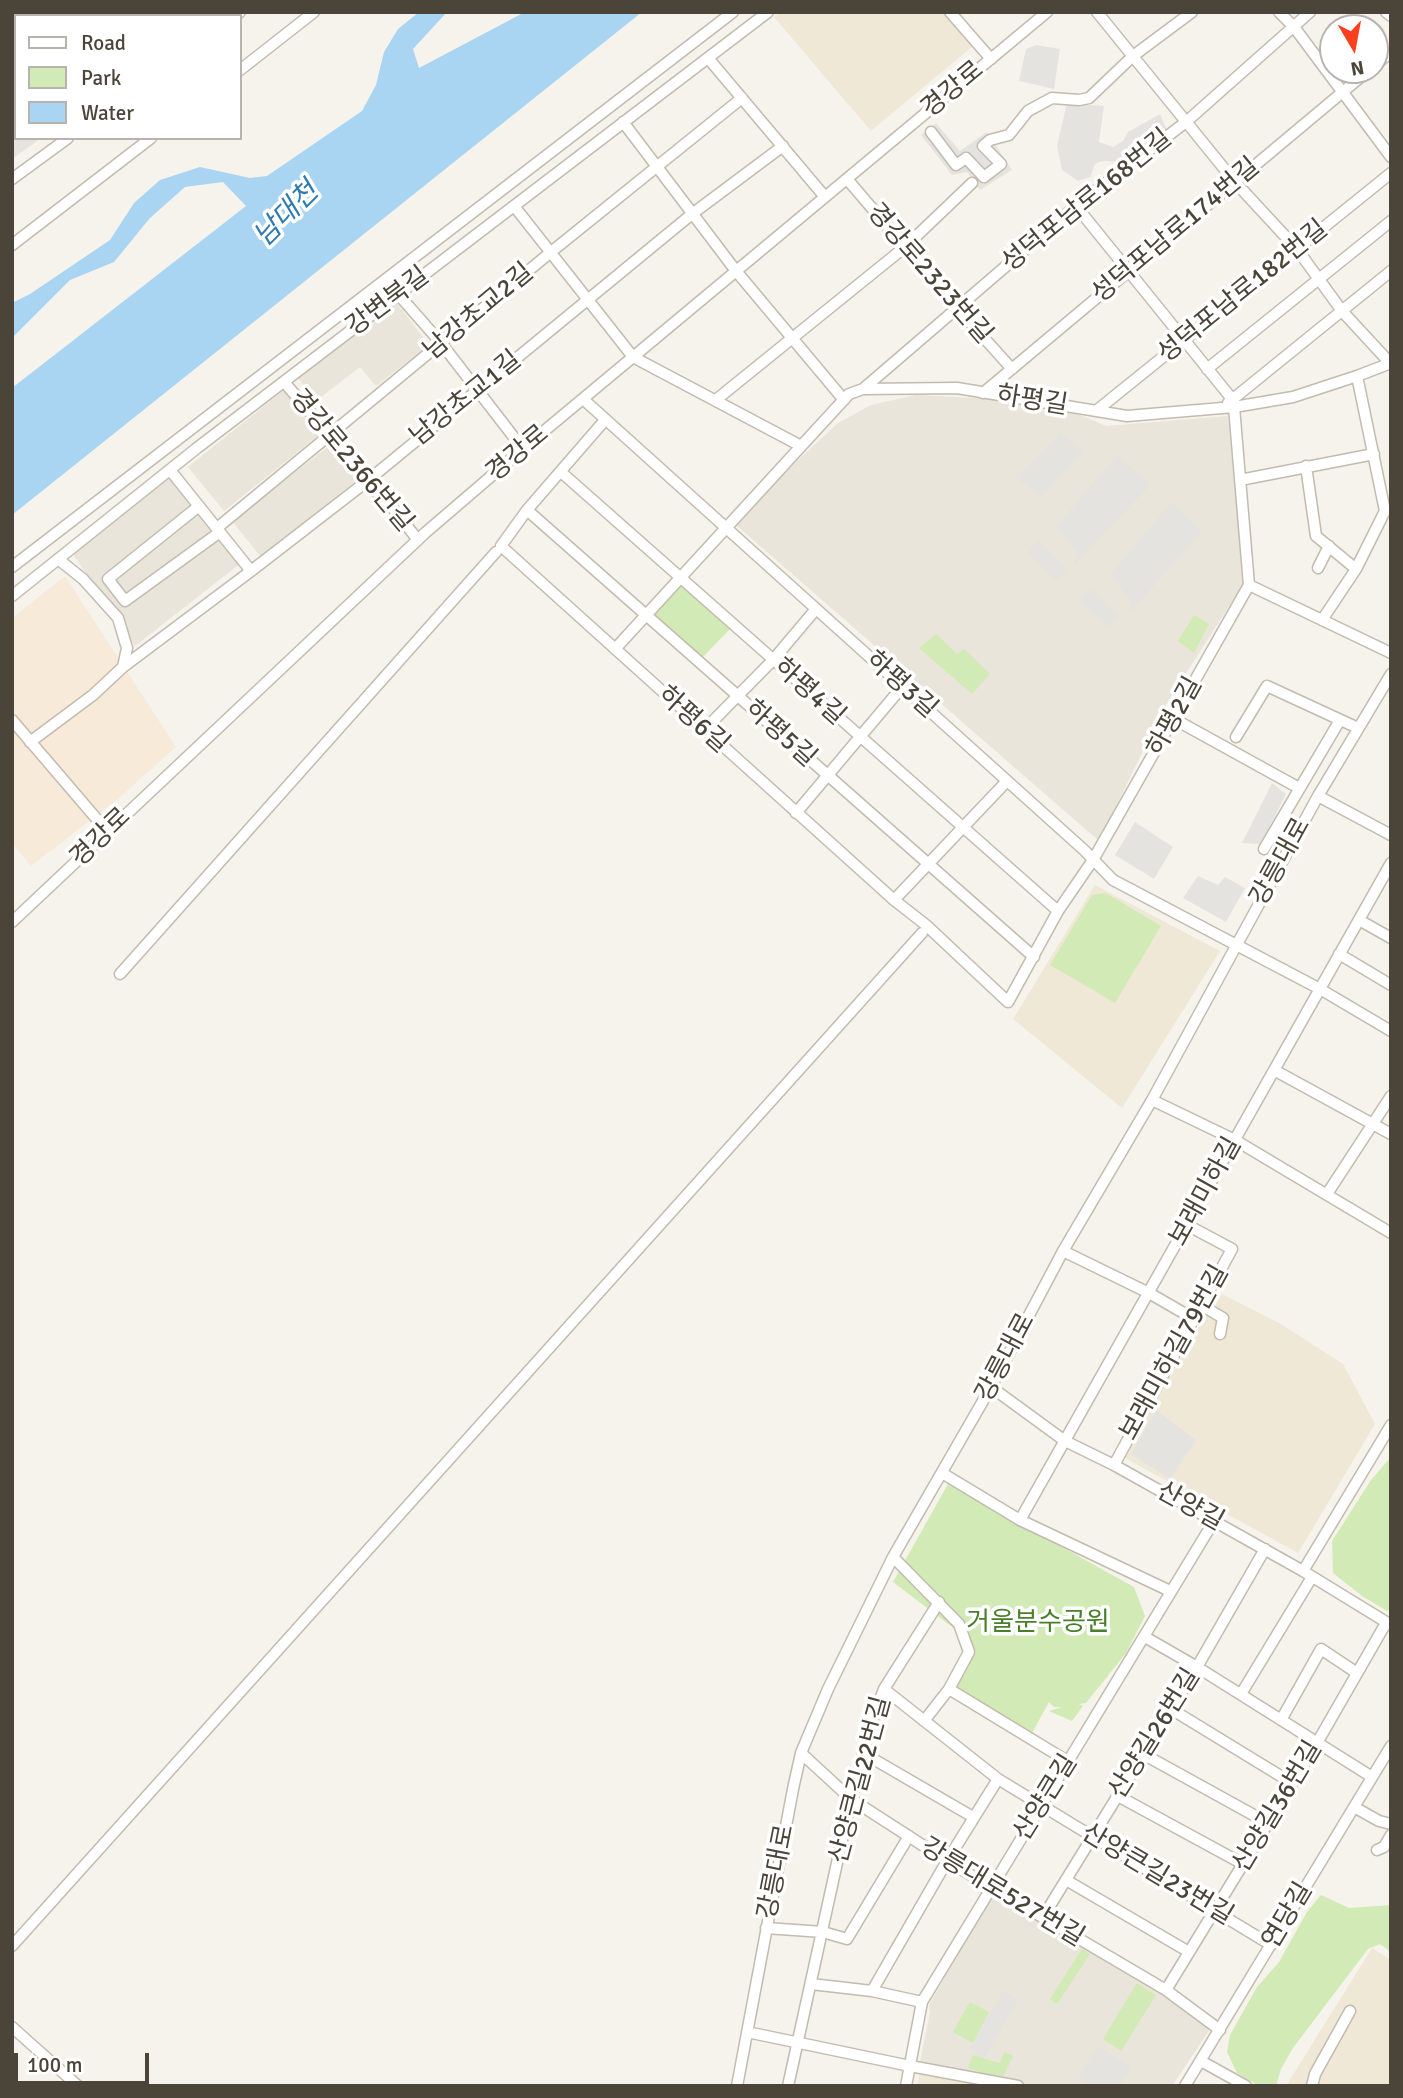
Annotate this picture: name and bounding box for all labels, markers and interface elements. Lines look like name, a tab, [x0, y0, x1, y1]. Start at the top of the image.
legend	[14, 14, 242, 140]
north arrow	[1319, 14, 1389, 84]
text: Road	[81, 30, 126, 56]
street label: 경강로	[915, 55, 991, 125]
text: N	[1349, 55, 1366, 81]
text: Park	[81, 65, 121, 91]
text: Water	[81, 100, 134, 126]
street label: 성덕포남로168번길	[996, 123, 1178, 279]
street label: 성덕포남로174번길	[1086, 152, 1266, 310]
water label: 남대천	[248, 176, 326, 254]
street label: 경강로2323번길	[860, 197, 998, 351]
street label: 성덕포남로182번길	[1152, 214, 1334, 370]
street label: 남강초교2길	[418, 257, 540, 367]
street label: 강변북길	[340, 261, 436, 343]
street label: 남강초교1길	[404, 345, 528, 453]
street label: 하평길	[994, 380, 1070, 422]
street label: 경강로2366번길	[283, 384, 419, 538]
street label: 경강로	[480, 419, 556, 489]
street label: 하평3길	[859, 645, 943, 725]
street label: 하평4길	[767, 652, 851, 732]
street label: 하평2길	[1141, 672, 1209, 762]
street label: 하평6길	[651, 680, 735, 760]
street label: 하평5길	[738, 694, 822, 774]
street label: 경강로	[64, 802, 138, 874]
street label: 강릉대로	[1244, 813, 1318, 911]
street label: 보래미하길	[1163, 1132, 1249, 1252]
street label: 보래미하길79번길	[1114, 1260, 1236, 1446]
street label: 강릉대로	[970, 1308, 1042, 1408]
street label: 산양길	[1151, 1476, 1229, 1538]
park label: 거울분수공원	[966, 1607, 1110, 1639]
street label: 산양길26번길	[1103, 1663, 1207, 1805]
street label: 산양큰길22번길	[824, 1693, 898, 1867]
street label: 산양길36번길	[1227, 1736, 1329, 1878]
street label: 산양큰길	[1007, 1749, 1085, 1847]
street label: 산양큰길23번길	[1075, 1817, 1239, 1933]
street label: 강릉대로	[753, 1822, 801, 1922]
street label: 강릉대로527번길	[914, 1832, 1090, 1954]
street label: 연당길	[1256, 1877, 1320, 1955]
scale bar	[18, 2038, 152, 2082]
text: 100 m	[27, 2052, 82, 2078]

